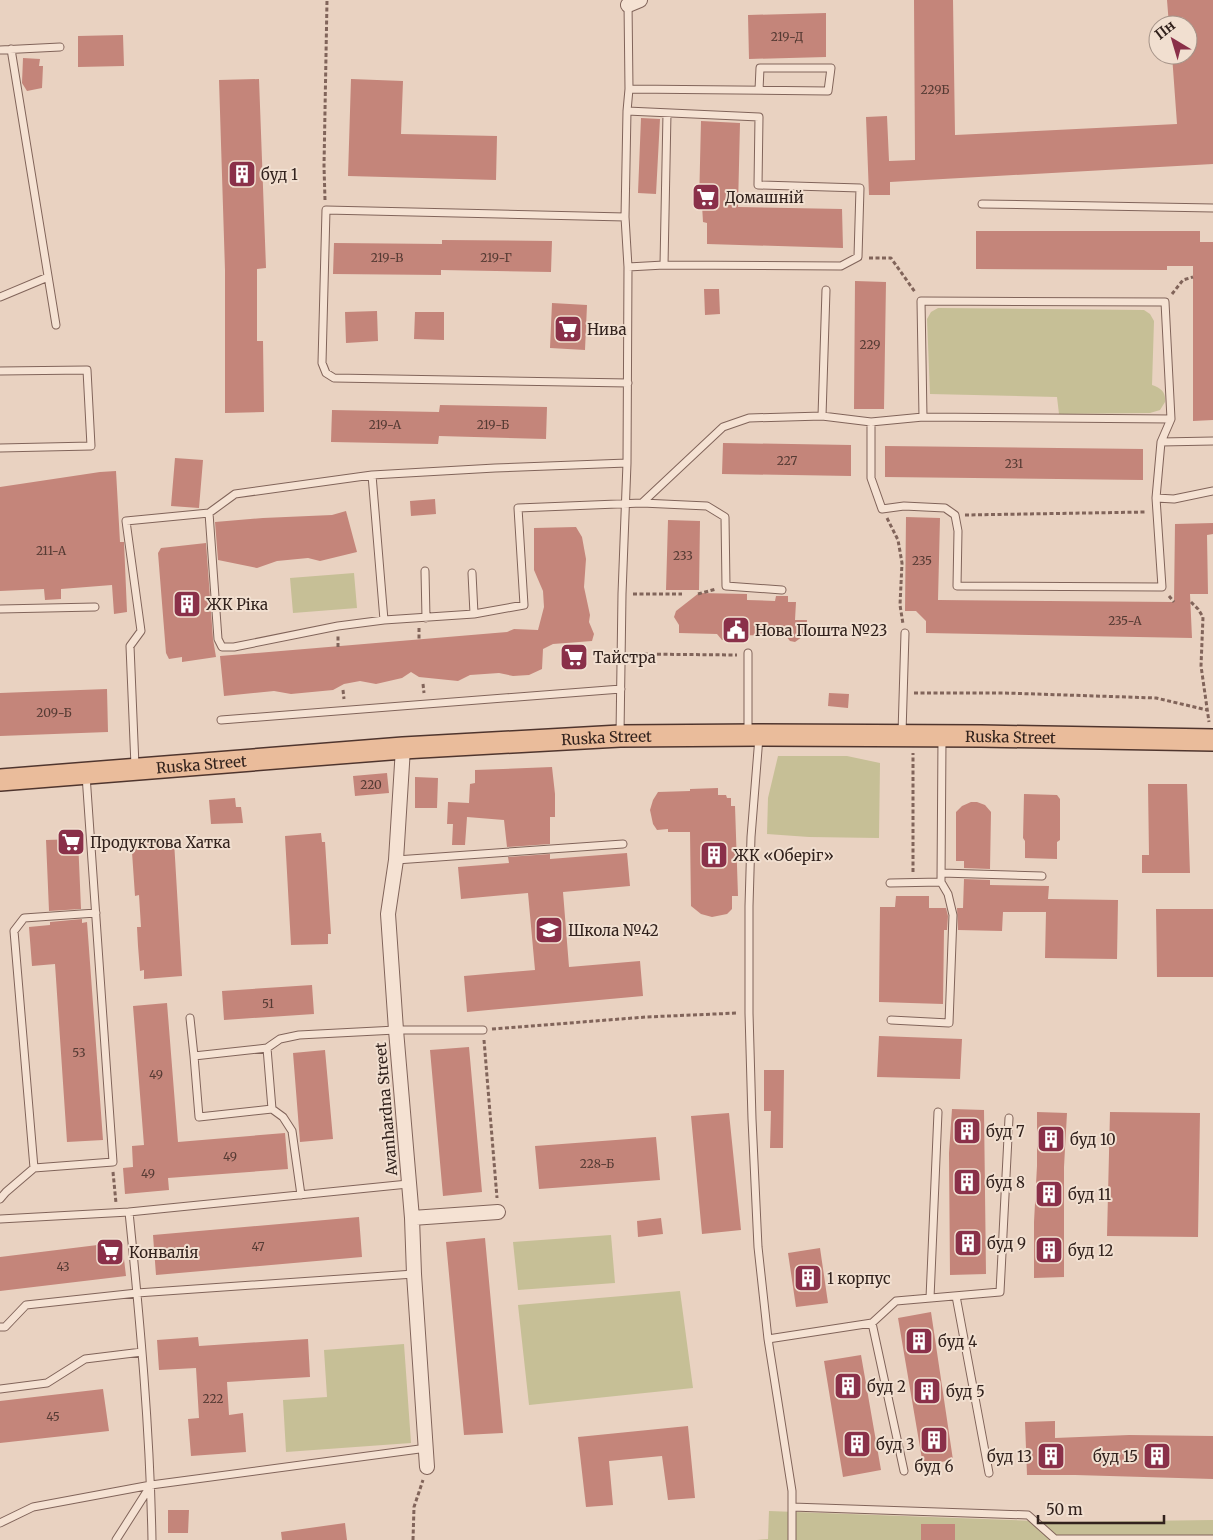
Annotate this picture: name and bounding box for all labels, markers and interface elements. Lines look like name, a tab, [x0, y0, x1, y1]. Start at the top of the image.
north arrow	[1148, 15, 1198, 65]
text: Пн	[1151, 16, 1179, 43]
house number: 219-Д	[771, 29, 804, 44]
house number: 229Б	[921, 82, 949, 97]
building icon: буд 1	[227, 159, 257, 189]
place label: буд 1	[261, 165, 298, 184]
supermarket icon: Домашній	[691, 182, 721, 212]
place label: Домашній	[725, 188, 804, 207]
house number: 219-В	[371, 250, 403, 265]
house number: 219-Г	[480, 250, 512, 265]
supermarket icon: Нива	[553, 314, 583, 344]
place label: Нива	[587, 320, 626, 339]
house number: 229	[859, 337, 881, 352]
house number: 219-А	[369, 417, 402, 432]
house number: 219-Б	[477, 417, 509, 432]
house number: 227	[777, 453, 797, 468]
house number: 231	[1005, 456, 1024, 471]
house number: 211-А	[36, 543, 67, 558]
house number: 233	[673, 548, 693, 563]
house number: 235	[912, 553, 932, 568]
building icon: ЖК Ріка	[172, 589, 202, 619]
place label: ЖК Ріка	[206, 595, 268, 614]
house number: 235-А	[1108, 613, 1142, 628]
public building icon: Нова Пошта №23	[721, 615, 751, 645]
place label: Нова Пошта №23	[755, 621, 887, 640]
supermarket icon: Тайстра	[559, 642, 589, 672]
place label: Тайстра	[593, 648, 656, 667]
house number: 209-Б	[36, 705, 72, 720]
street label: Ruska Street	[561, 726, 652, 749]
street label: Ruska Street	[965, 726, 1056, 747]
street label: Ruska Street	[155, 751, 248, 777]
house number: 220	[360, 777, 382, 792]
supermarket icon: Продуктова Хатка	[56, 827, 86, 857]
place label: Продуктова Хатка	[90, 833, 231, 852]
building icon: ЖК «Оберіг»	[699, 840, 729, 870]
place label: ЖК «Оберіг»	[733, 846, 834, 865]
school or university icon: Школа №42	[534, 915, 564, 945]
place label: Школа №42	[568, 921, 659, 940]
house number: 51	[262, 996, 274, 1011]
street label: Avanhardna Street	[371, 1041, 401, 1177]
house number: 53	[72, 1045, 86, 1060]
house number: 49	[149, 1067, 163, 1082]
building icon: буд 7	[952, 1116, 982, 1146]
place label: буд 7	[986, 1122, 1025, 1141]
building icon: буд 10	[1036, 1124, 1066, 1154]
place label: буд 10	[1070, 1130, 1116, 1149]
house number: 49	[223, 1149, 237, 1164]
house number: 228-Б	[580, 1156, 614, 1171]
house number: 49	[141, 1166, 155, 1181]
building icon: буд 8	[952, 1167, 982, 1197]
place label: буд 8	[986, 1173, 1025, 1192]
building icon: буд 11	[1034, 1179, 1064, 1209]
place label: буд 11	[1068, 1185, 1111, 1204]
building icon: буд 9	[953, 1228, 983, 1258]
place label: буд 9	[987, 1234, 1026, 1253]
building icon: буд 12	[1034, 1235, 1064, 1265]
supermarket icon: Конвалія	[95, 1237, 125, 1267]
house number: 47	[251, 1239, 265, 1254]
place label: буд 12	[1068, 1241, 1114, 1260]
place label: Конвалія	[129, 1243, 199, 1262]
house number: 43	[56, 1259, 70, 1274]
building icon: 1 корпус	[793, 1263, 823, 1293]
place label: 1 корпус	[827, 1269, 891, 1288]
building icon: буд 4	[904, 1326, 934, 1356]
place label: буд 4	[938, 1332, 977, 1351]
building icon: буд 2	[833, 1371, 863, 1401]
building icon: буд 5	[912, 1376, 942, 1406]
place label: буд 2	[867, 1377, 906, 1396]
place label: буд 5	[946, 1382, 985, 1401]
house number: 222	[203, 1391, 223, 1406]
house number: 45	[46, 1409, 60, 1424]
building icon: буд 6	[919, 1425, 949, 1455]
building icon: буд 3	[842, 1429, 872, 1459]
place label: буд 3	[876, 1435, 915, 1454]
building icon: буд 13	[1036, 1441, 1066, 1471]
building icon: буд 15	[1142, 1441, 1172, 1471]
place label: буд 13	[987, 1447, 1032, 1466]
place label: буд 15	[1093, 1447, 1138, 1466]
place label: буд 6	[914, 1457, 954, 1476]
scale bar	[1038, 1492, 1164, 1524]
text: 50 m	[1046, 1500, 1083, 1519]

